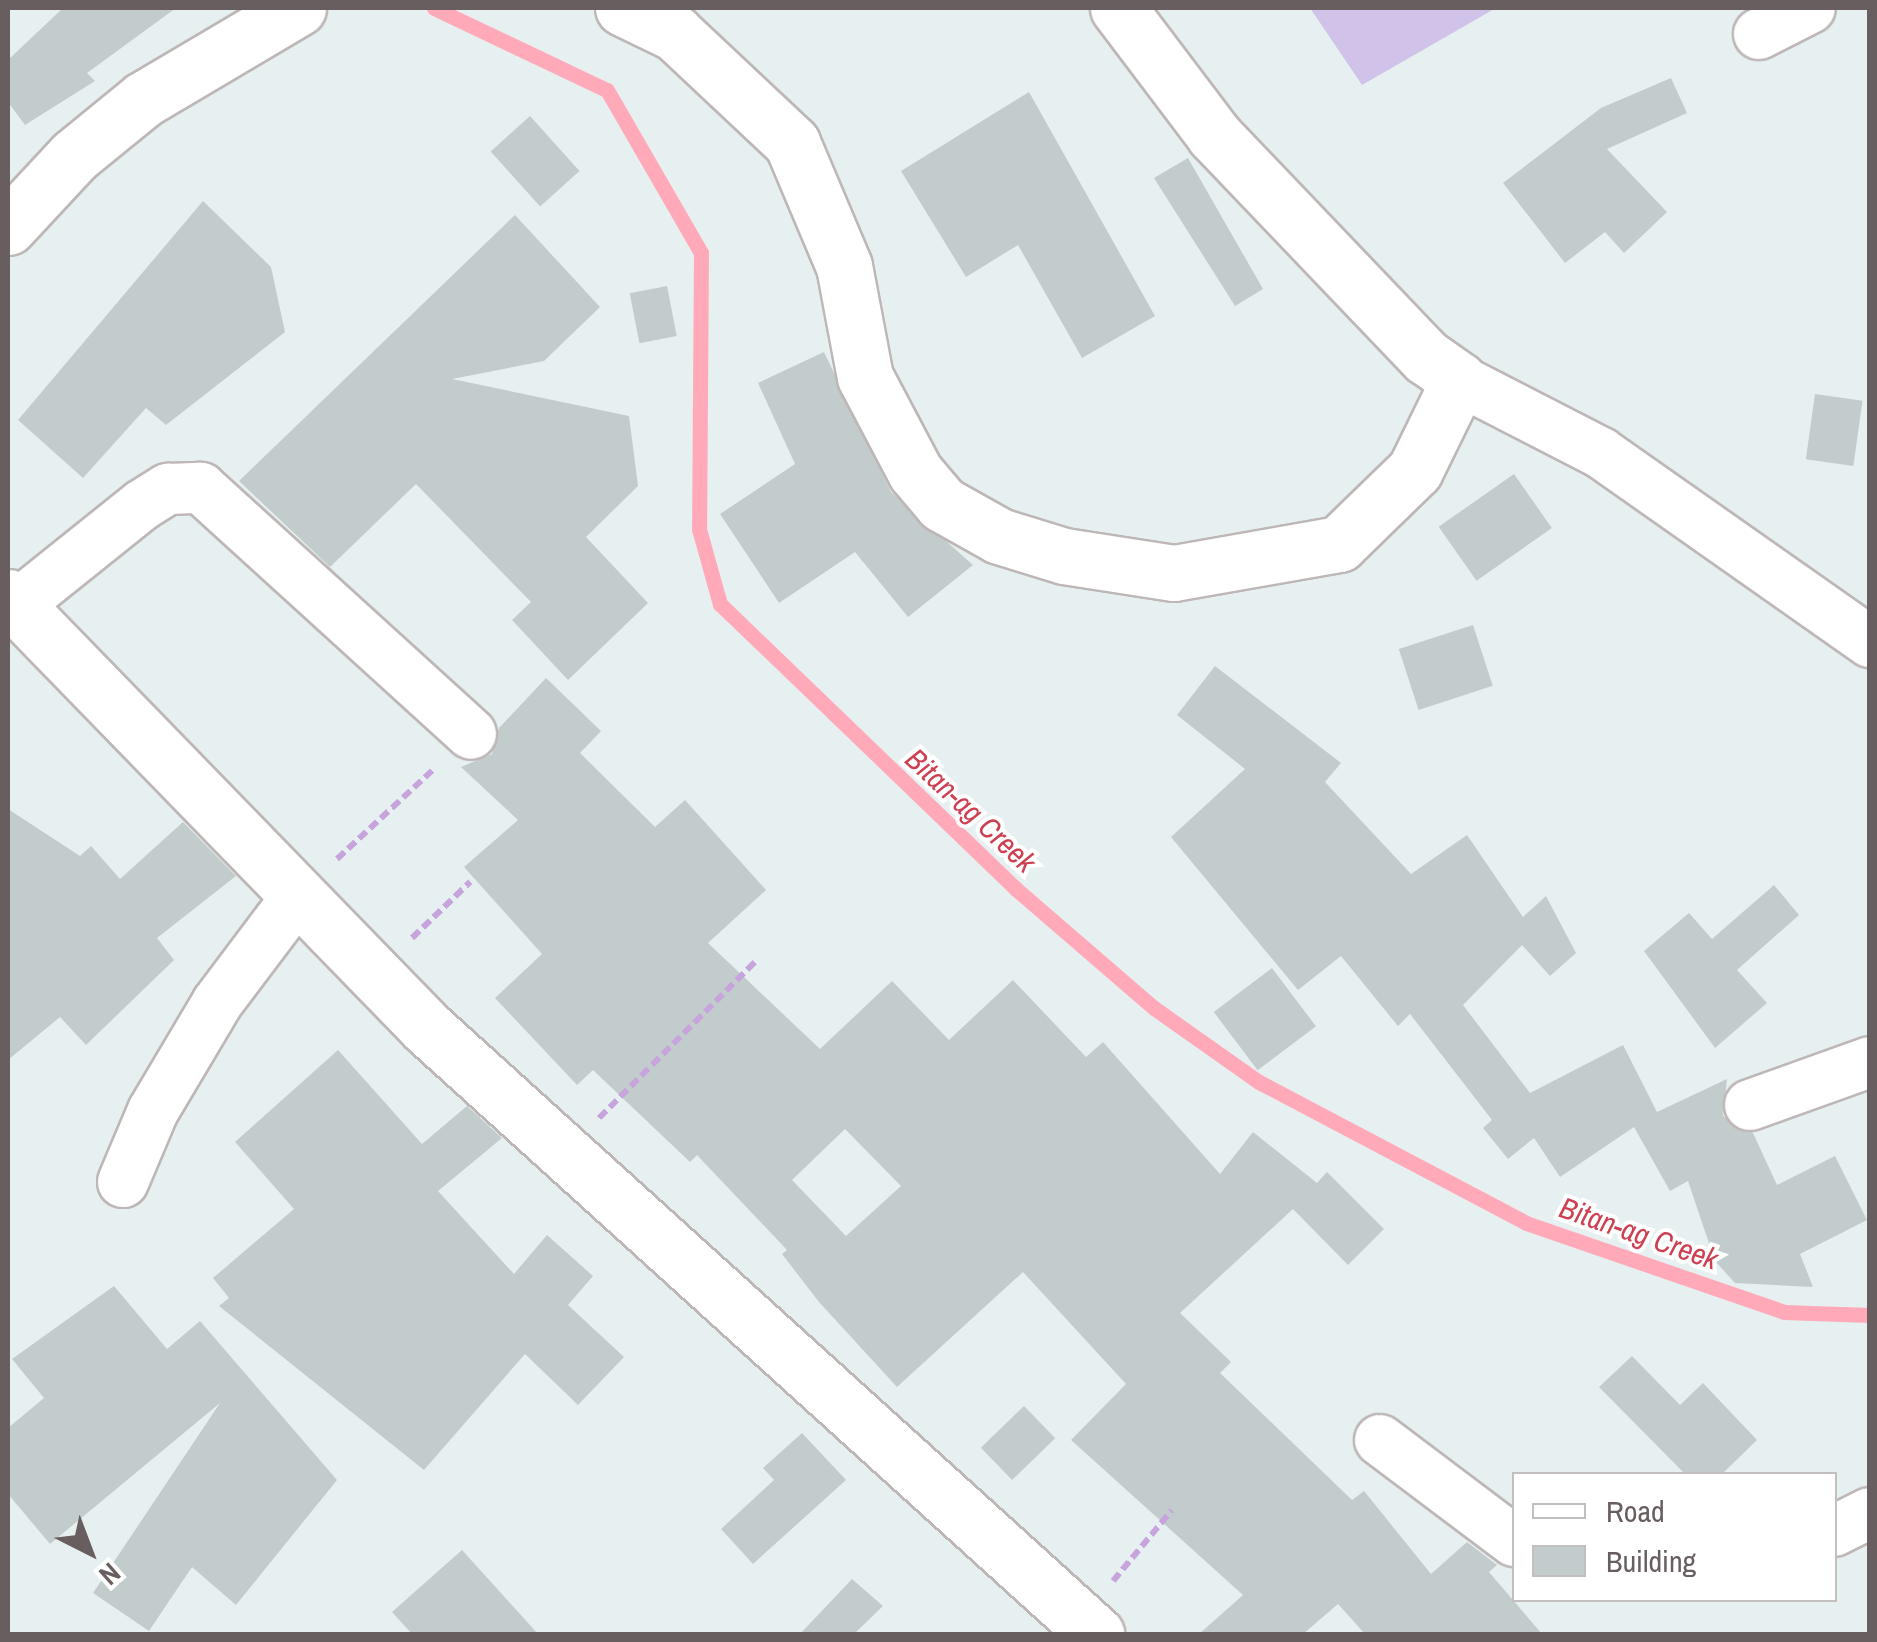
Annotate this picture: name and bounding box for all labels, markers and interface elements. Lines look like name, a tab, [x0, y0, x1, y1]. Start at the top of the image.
water label: Bitan-ag Creek	[898, 740, 1044, 880]
water label: Bitan-ag Creek	[1555, 1189, 1723, 1277]
legend	[1512, 1472, 1837, 1602]
text: Road	[1606, 1491, 1665, 1531]
north arrow	[40, 1502, 140, 1602]
text: Building	[1606, 1541, 1696, 1581]
text: N	[91, 1555, 129, 1594]

